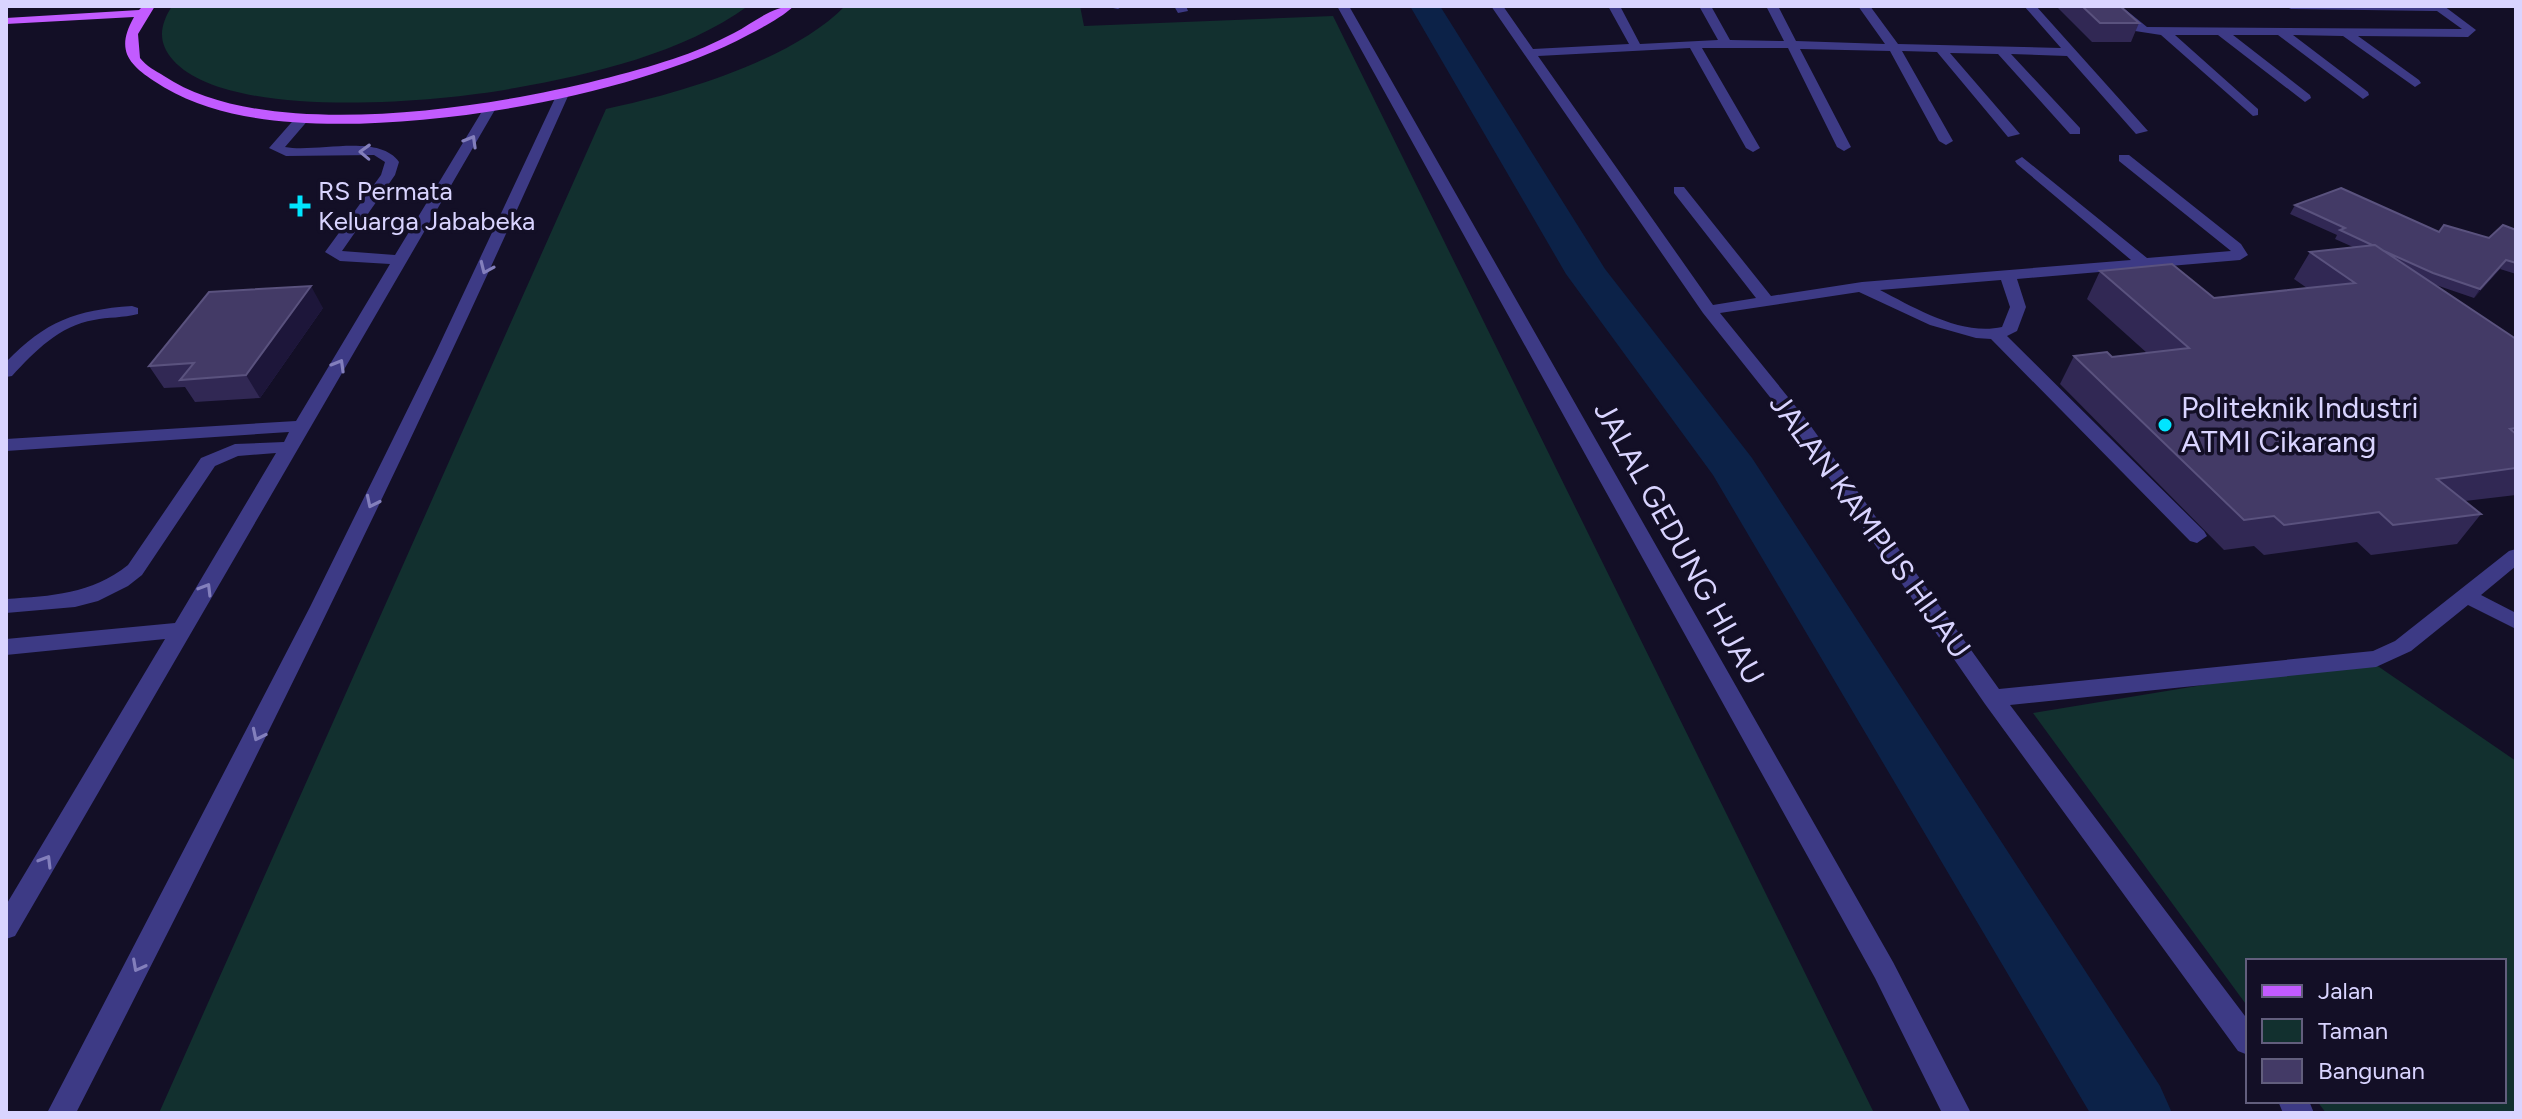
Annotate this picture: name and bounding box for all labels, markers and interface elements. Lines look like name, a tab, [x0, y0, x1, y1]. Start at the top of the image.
one-way arrow	[461, 135, 477, 150]
one-way arrow	[358, 143, 371, 160]
place label: RS Permata Keluarga Jababeka	[318, 175, 535, 237]
marker: RS Permata Keluarga Jababeka	[289, 195, 311, 217]
one-way arrow	[480, 260, 496, 274]
one-way arrow	[329, 359, 345, 374]
street label: JALAN KAMPUS HIJAU	[1762, 386, 1979, 665]
place label: Politeknik Industri ATMI Cikarang	[2181, 389, 2419, 460]
street label: JALAL GEDUNG HIJAU	[1586, 395, 1773, 691]
marker: Politeknik Industri ATMI Cikarang	[2156, 416, 2174, 434]
one-way arrow	[367, 493, 382, 508]
one-way arrow	[196, 583, 212, 598]
one-way arrow	[252, 727, 268, 742]
one-way arrow	[36, 855, 51, 870]
one-way arrow	[133, 958, 148, 972]
legend	[2246, 959, 2506, 1103]
text: Jalan	[2318, 976, 2374, 1005]
text: Taman	[2318, 1016, 2388, 1045]
text: Bangunan	[2318, 1056, 2425, 1085]

